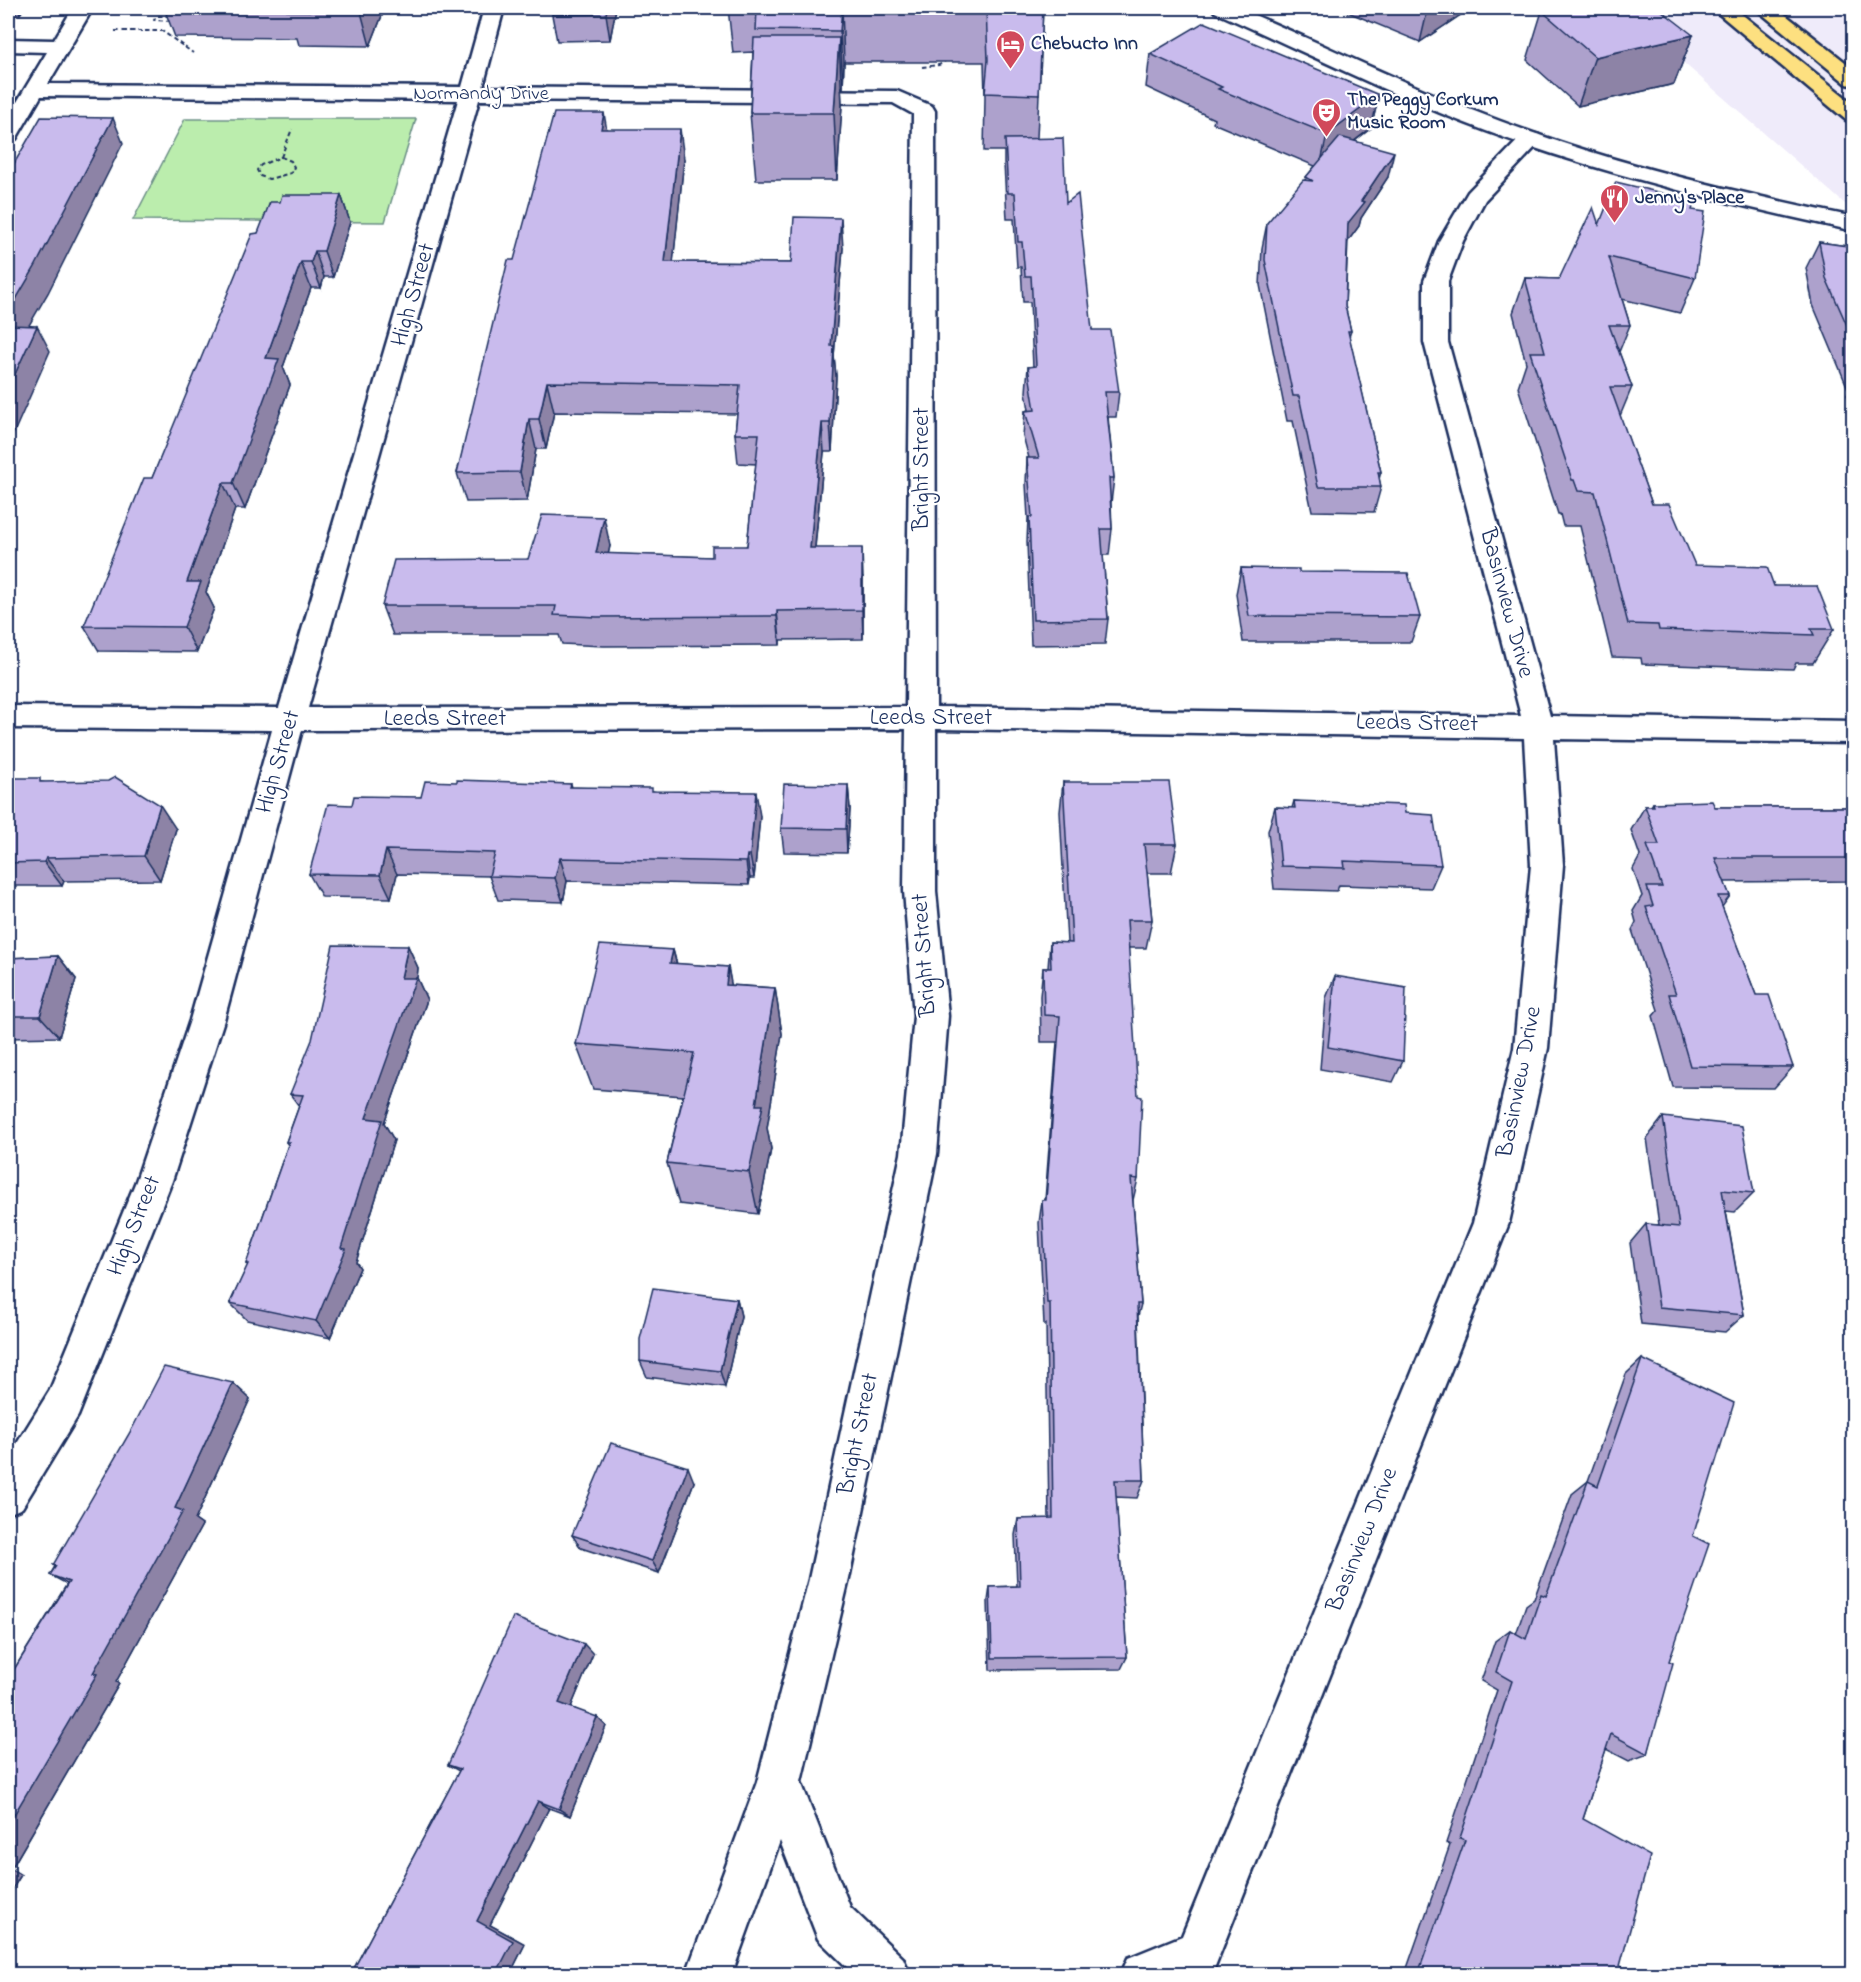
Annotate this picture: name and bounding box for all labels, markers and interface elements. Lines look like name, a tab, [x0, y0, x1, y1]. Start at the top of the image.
hotel icon: Chebucto Inn	[994, 28, 1026, 70]
place label: Chebucto Inn	[1031, 30, 1138, 59]
street label: Normandy Drive	[413, 80, 549, 109]
place label: The Peggy Corkum Music Room	[1347, 86, 1499, 138]
theatre icon: The Peggy Corkum Music Room	[1310, 96, 1342, 138]
restaurant icon: Jenny's Place	[1598, 182, 1630, 224]
place label: Jenny's Place	[1635, 184, 1745, 214]
street label: High Street	[383, 239, 445, 351]
street label: Bright Street	[905, 407, 940, 532]
street label: Basinview Drive	[1469, 523, 1543, 682]
street label: Leeds Street	[870, 701, 992, 736]
street label: Leeds Street	[384, 702, 506, 737]
street label: Leeds Street	[1355, 705, 1479, 743]
street label: High Street	[248, 706, 310, 818]
street label: Bright Street	[903, 892, 947, 1019]
street label: Basinview Drive	[1488, 1003, 1552, 1162]
street label: High Street	[99, 1170, 171, 1282]
street label: Bright Street	[829, 1370, 889, 1499]
street label: Basinview Drive	[1318, 1462, 1408, 1619]

